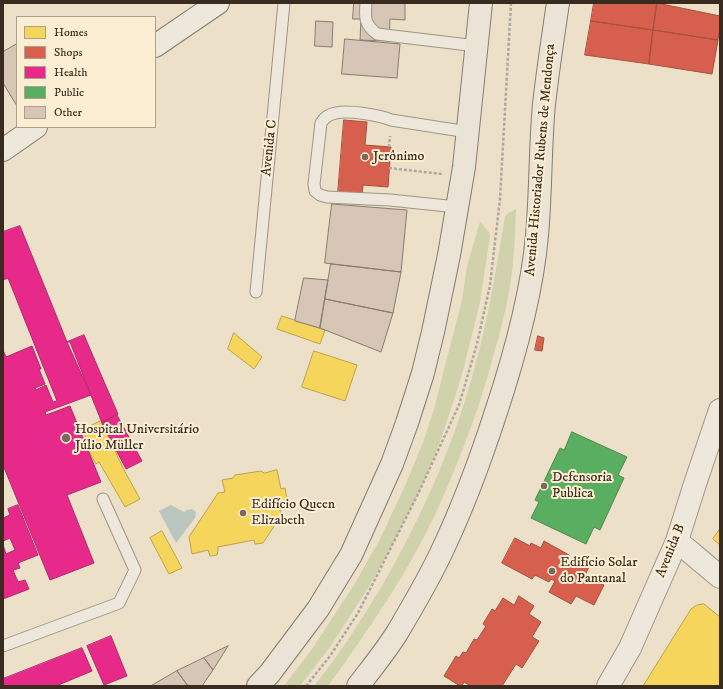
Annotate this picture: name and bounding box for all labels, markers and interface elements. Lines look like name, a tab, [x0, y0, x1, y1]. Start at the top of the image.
legend	[16, 16, 156, 128]
text: Homes	[54, 25, 88, 40]
street label: Avenida Historiador Rubens de Mendonça	[522, 43, 560, 277]
text: Shops	[54, 45, 82, 60]
text: Health	[54, 65, 88, 80]
text: Public	[54, 85, 84, 100]
text: Other	[54, 105, 82, 120]
street label: Avenida C	[259, 119, 281, 177]
place label: Jerônimo	[373, 149, 424, 165]
marker: Jerônimo	[360, 152, 370, 162]
place label: Hospital Universitário Júlio Müller	[75, 422, 199, 454]
marker: Hospital Universitário Júlio Müller	[60, 432, 72, 444]
place label: Defensoria Publica	[552, 470, 612, 502]
marker: Defensoria Publica	[539, 481, 549, 491]
place label: Edifício Queen Elizabeth	[251, 497, 335, 530]
marker: Edifício Queen Elizabeth	[238, 508, 248, 518]
street label: Avenida B	[653, 522, 689, 580]
place label: Edifício Solar do Pantanal	[560, 555, 637, 588]
marker: Edifício Solar do Pantanal	[547, 566, 557, 576]

